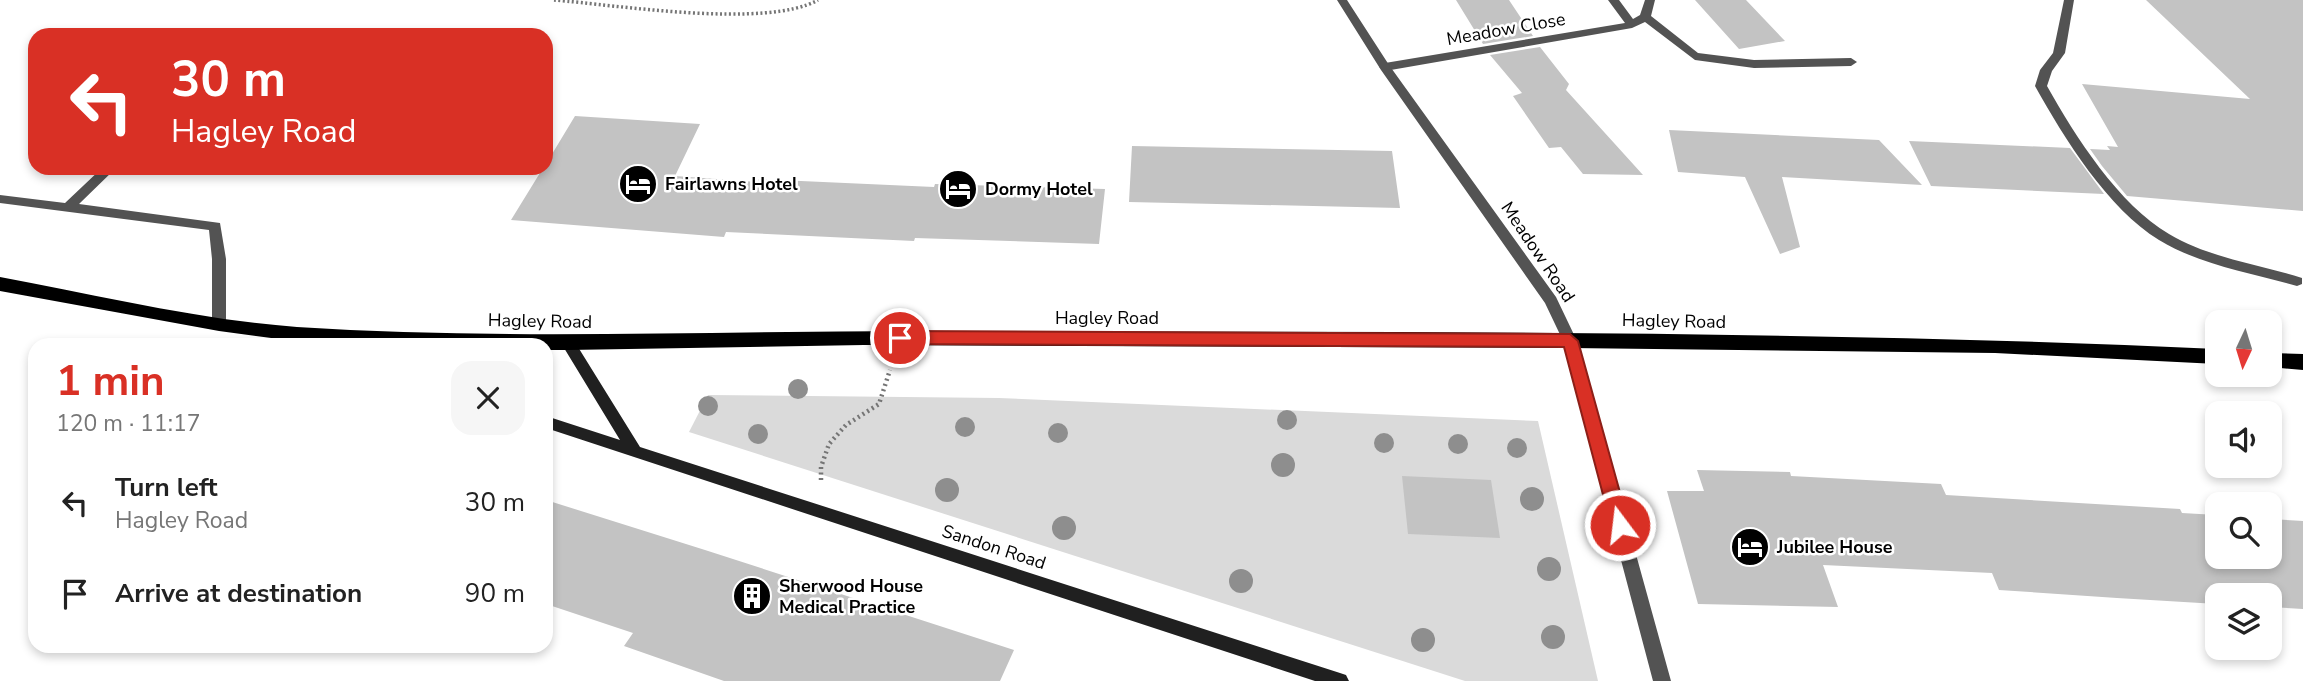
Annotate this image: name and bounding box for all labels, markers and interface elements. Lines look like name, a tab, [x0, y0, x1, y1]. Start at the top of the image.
street label: Meadow Close	[1445, 7, 1567, 51]
text: 30 m	[171, 46, 286, 113]
icon: left	[56, 56, 147, 147]
text: Hagley Road	[171, 110, 356, 153]
hotel icon: Fairlawns Hotel	[617, 163, 659, 205]
hotel icon: Dormy Hotel	[937, 168, 979, 210]
place label: Fairlawns Hotel	[665, 172, 798, 196]
place label: Dormy Hotel	[985, 177, 1093, 201]
street label: Meadow Road	[1495, 197, 1581, 307]
street label: Hagley Road	[1055, 306, 1159, 330]
street label: Hagley Road	[488, 308, 592, 334]
pin	[870, 308, 930, 368]
street label: Hagley Road	[1622, 308, 1726, 334]
north arrow	[2205, 310, 2282, 387]
map controls	[2205, 310, 2282, 660]
icon: arrive	[881, 319, 919, 357]
text: 1 min	[56, 353, 165, 410]
button: close	[451, 361, 525, 435]
button: sound	[2205, 401, 2282, 478]
text: 120 m · 11:17	[56, 408, 201, 439]
text: Turn left	[115, 470, 218, 505]
icon: left	[56, 484, 94, 522]
text: 30 m	[465, 485, 525, 520]
position arrow	[1583, 488, 1657, 562]
button: search	[2205, 492, 2282, 569]
text: Hagley Road	[115, 505, 248, 536]
street label: Sandon Road	[939, 519, 1049, 575]
hotel icon: Jubilee House	[1729, 526, 1771, 568]
place label: Jubilee House	[1776, 535, 1893, 559]
place label: Sherwood House Medical Practice	[779, 574, 923, 619]
icon: arrive	[56, 575, 94, 613]
building icon: Sherwood House Medical Practice	[731, 575, 773, 617]
text: Arrive at destination	[115, 576, 362, 611]
text: 90 m	[465, 576, 525, 611]
button: layers	[2205, 583, 2282, 660]

